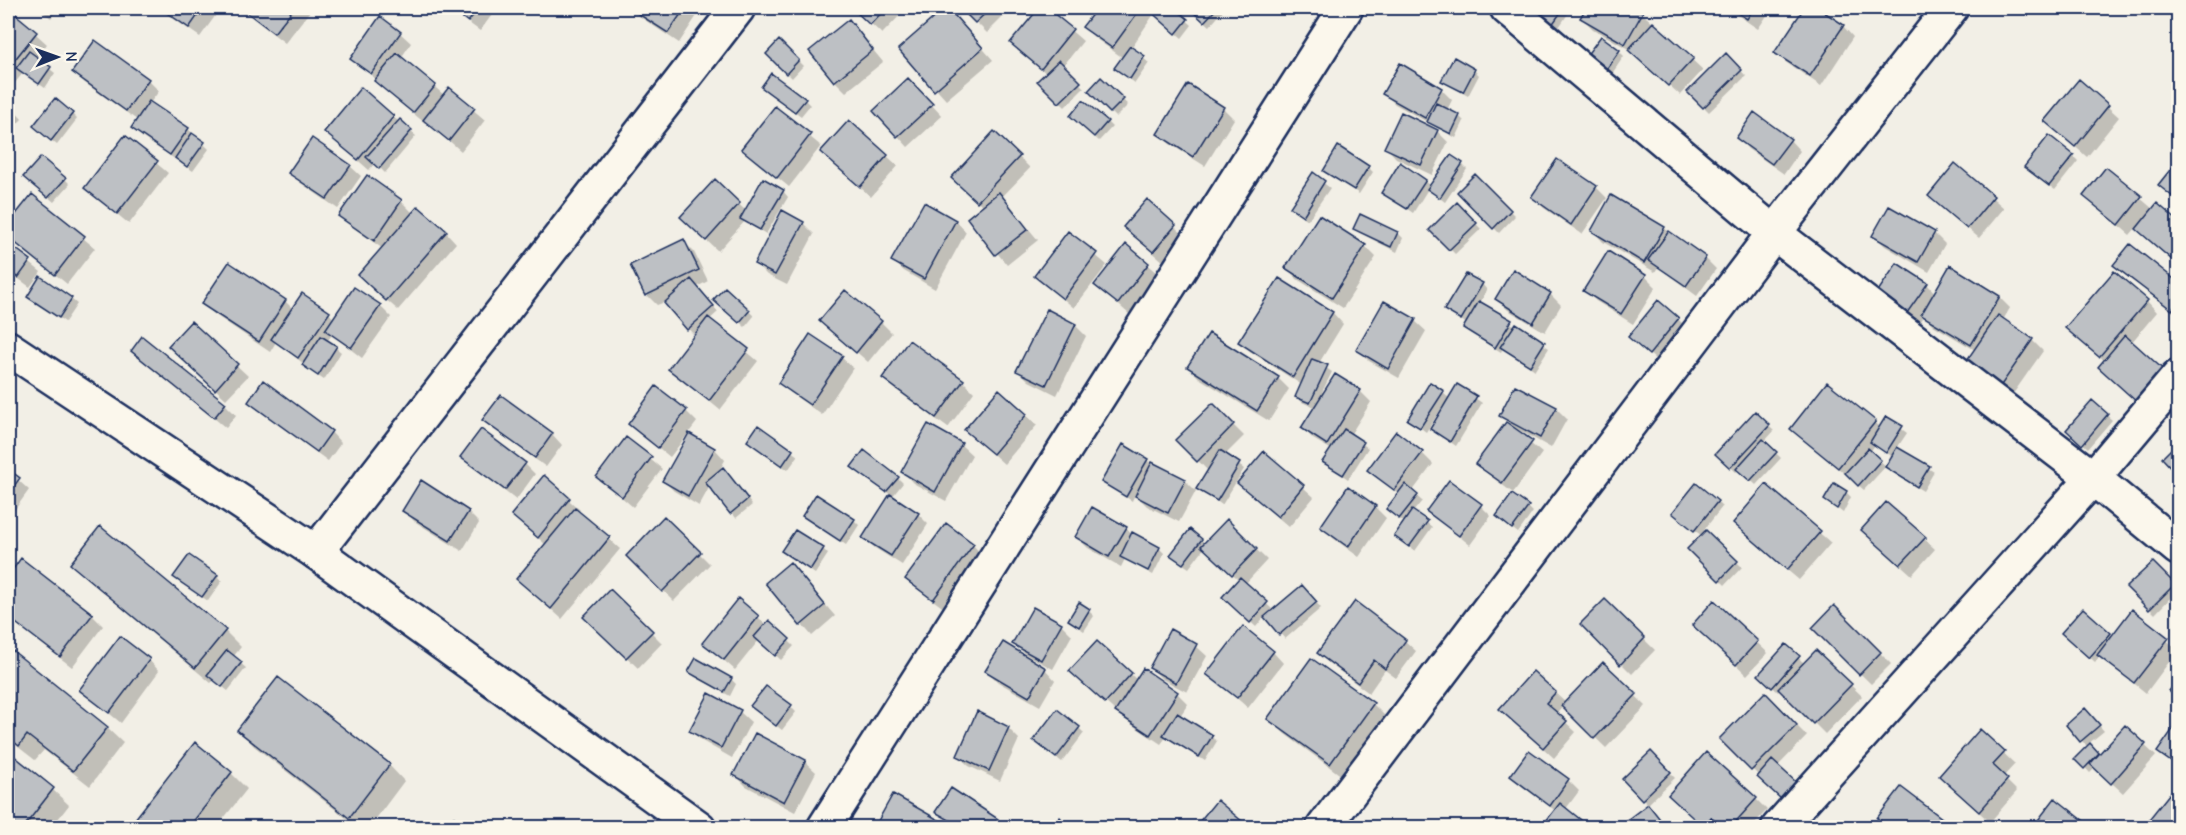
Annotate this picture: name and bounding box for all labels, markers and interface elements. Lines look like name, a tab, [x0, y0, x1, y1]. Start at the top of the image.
north arrow	[27, 27, 87, 87]
text: N	[62, 51, 80, 62]

